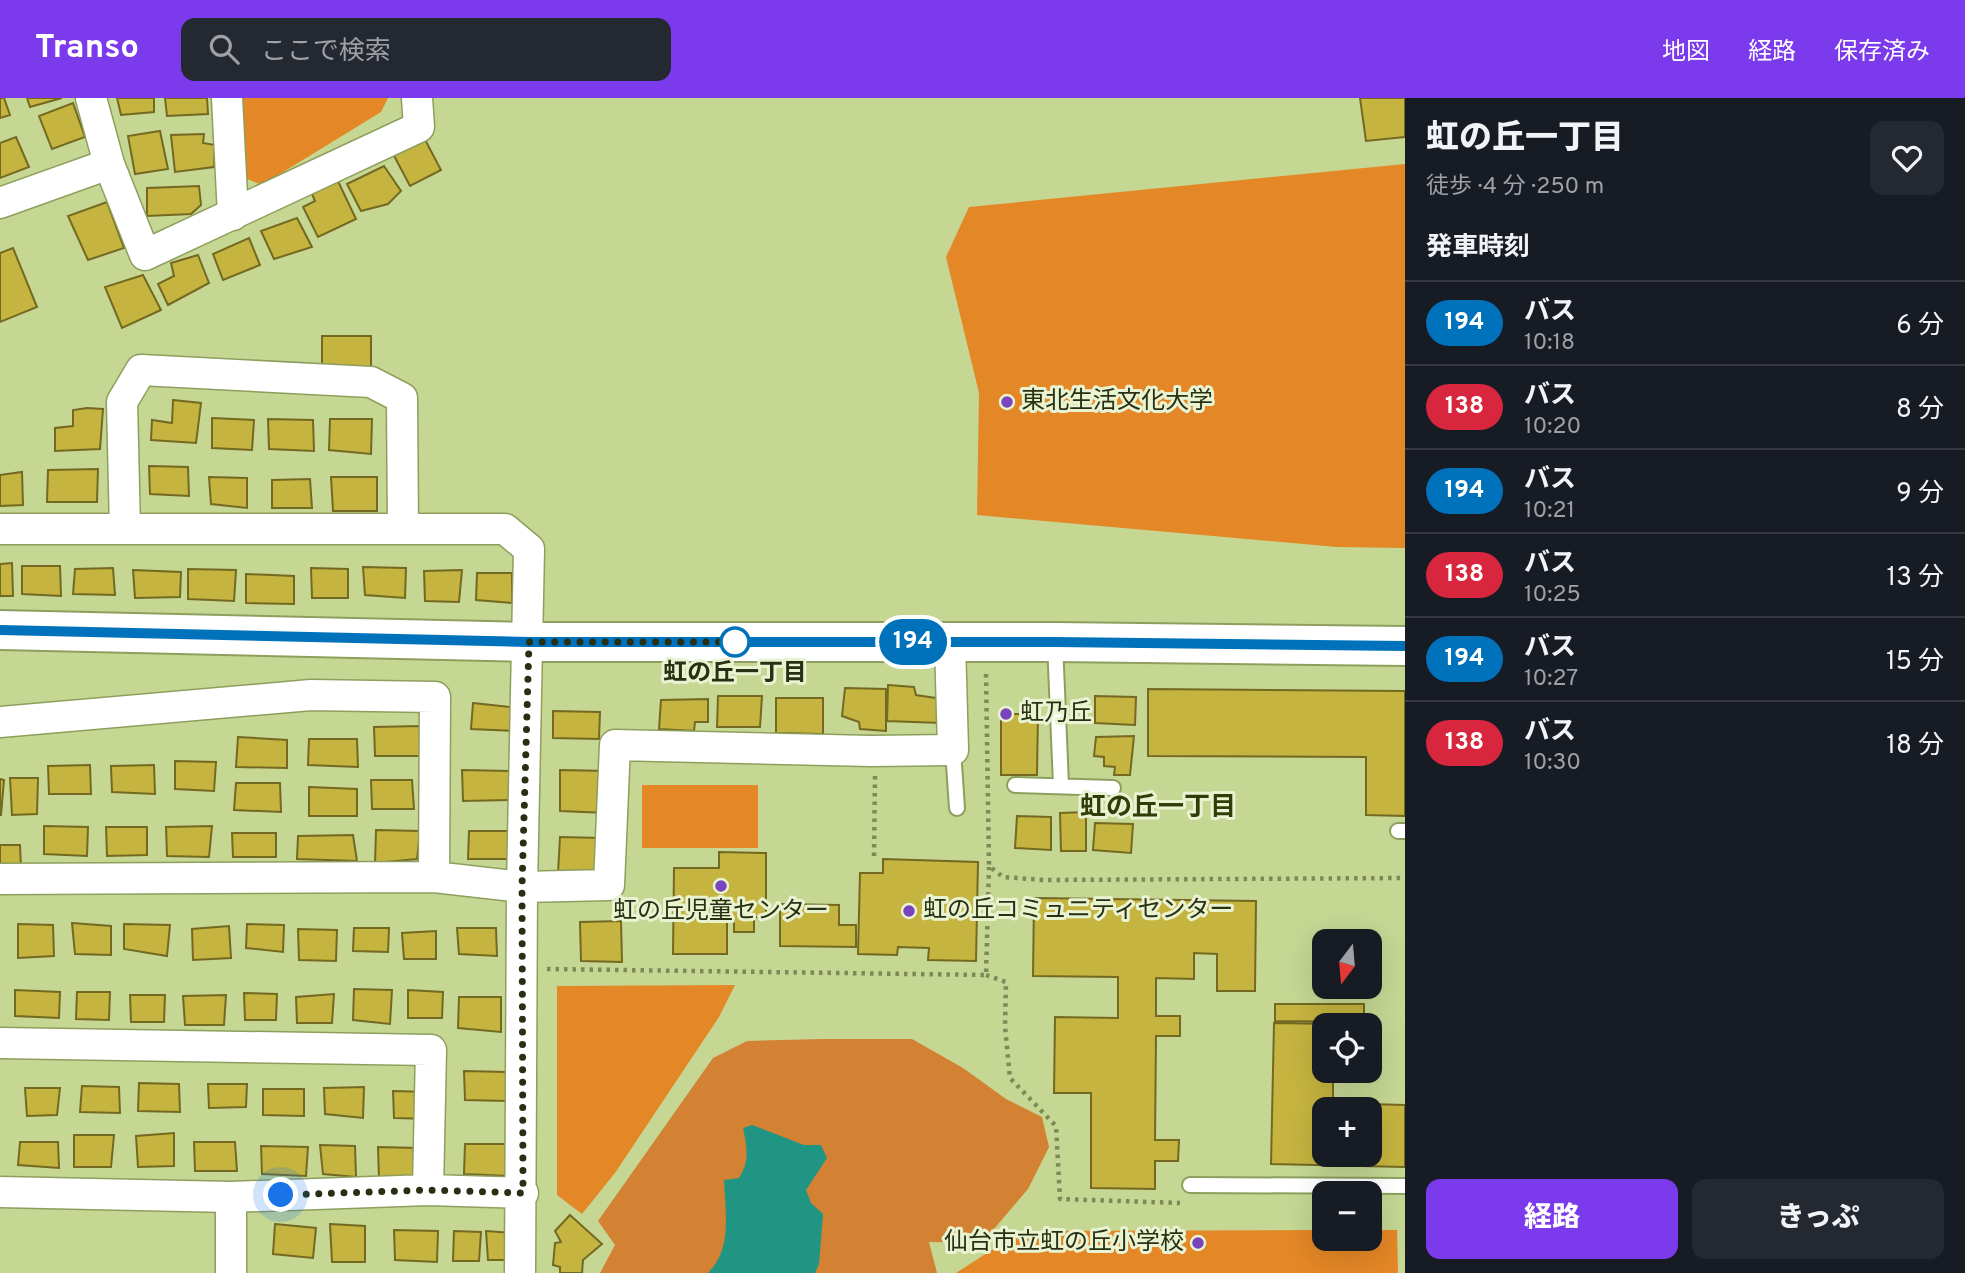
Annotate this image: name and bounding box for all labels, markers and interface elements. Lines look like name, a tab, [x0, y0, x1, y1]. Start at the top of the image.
search box	[181, 18, 671, 81]
text: Transo	[35, 28, 139, 70]
icon: search	[205, 30, 243, 68]
text: ここで検索	[261, 36, 391, 69]
text: 地図	[1662, 38, 1710, 68]
text: 経路	[1748, 38, 1796, 68]
text: 保存済み	[1834, 38, 1930, 68]
text: 虹の丘一丁目	[1426, 119, 1624, 161]
button: heart	[1870, 121, 1944, 195]
text: 徒歩 · 4 分 · 250 m	[1426, 173, 1604, 202]
text: 発車時刻	[1426, 232, 1530, 265]
text: バス	[1524, 296, 1576, 329]
text: 194	[1445, 308, 1484, 338]
text: 6 分	[1896, 310, 1944, 343]
text: 10:18	[1524, 329, 1575, 358]
text: バス	[1524, 380, 1576, 413]
place label: 東北生活文化大学	[1021, 387, 1213, 417]
text: 138	[1445, 392, 1484, 422]
marker: 東北生活文化大学	[999, 394, 1015, 410]
text: 8 分	[1896, 394, 1944, 427]
text: 10:20	[1524, 413, 1581, 442]
text: バス	[1524, 464, 1576, 497]
text: 194	[1445, 476, 1484, 506]
text: 9 分	[1896, 478, 1944, 511]
text: 10:21	[1524, 497, 1575, 526]
text: バス	[1524, 548, 1576, 581]
text: 138	[1445, 560, 1484, 590]
text: 13 分	[1887, 562, 1944, 595]
text: 10:25	[1524, 581, 1581, 610]
line badge: 194	[873, 619, 953, 665]
marker: 虹の丘一丁目	[720, 627, 750, 657]
text: 194	[893, 627, 933, 657]
text: バス	[1524, 632, 1576, 665]
text: 194	[1445, 644, 1484, 674]
text: 15 分	[1886, 646, 1944, 679]
place label: 虹の丘一丁目	[663, 659, 807, 689]
text: 10:27	[1524, 665, 1578, 694]
place label: 虹乃丘	[1020, 699, 1092, 729]
marker: 虹乃丘	[998, 706, 1014, 722]
text: バス	[1524, 716, 1576, 749]
text: 138	[1445, 728, 1484, 758]
text: 18 分	[1886, 730, 1944, 763]
text: 10:30	[1524, 749, 1581, 778]
district label: 虹の丘一丁目	[1080, 792, 1236, 825]
marker: 虹の丘児童センター	[713, 878, 729, 894]
place label: 虹の丘コミュニティセンター	[923, 896, 1234, 926]
place label: 虹の丘児童センター	[613, 897, 829, 927]
marker: 虹の丘コミュニティセンター	[901, 903, 917, 919]
north arrow	[1312, 929, 1382, 999]
map controls	[1312, 929, 1382, 1251]
button: locate	[1312, 1013, 1382, 1083]
button: +	[1312, 1097, 1382, 1167]
your location	[263, 1177, 298, 1212]
button: 経路	[1426, 1179, 1678, 1259]
button: きっぷ	[1692, 1179, 1944, 1259]
button: −	[1312, 1181, 1382, 1251]
place label: 仙台市立虹の丘小学校	[944, 1228, 1184, 1258]
marker: 仙台市立虹の丘小学校	[1190, 1235, 1206, 1251]

